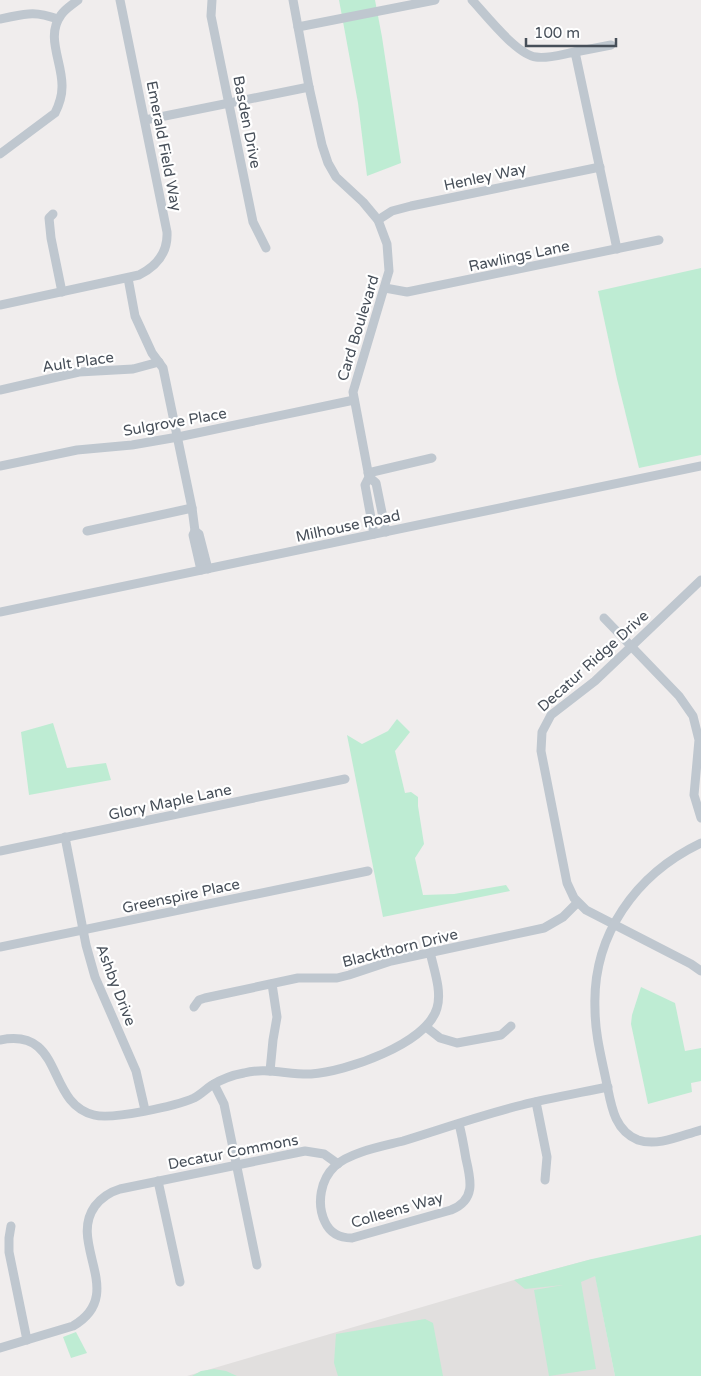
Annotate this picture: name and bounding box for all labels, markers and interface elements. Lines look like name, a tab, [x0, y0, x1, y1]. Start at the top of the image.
scale bar	[526, 15, 616, 47]
text: 100 m	[534, 24, 580, 42]
street label: Basden Drive	[229, 74, 265, 170]
street label: Emerald Field Way	[143, 79, 185, 213]
street label: Henley Way	[442, 159, 528, 195]
street label: Rawlings Lane	[467, 237, 571, 275]
street label: Card Boulevard	[333, 273, 383, 383]
street label: Ault Place	[41, 348, 115, 376]
street label: Sulgrove Place	[122, 404, 228, 440]
street label: Milhouse Road	[294, 506, 402, 546]
street label: Decatur Ridge Drive	[534, 607, 652, 715]
street label: Glory Maple Lane	[107, 780, 233, 824]
street label: Greenspire Place	[120, 875, 242, 917]
street label: Blackthorn Drive	[340, 925, 460, 971]
street label: Ashby Drive	[92, 942, 140, 1028]
street label: Decatur Commons	[166, 1131, 300, 1173]
street label: Colleens Way	[349, 1188, 445, 1232]

